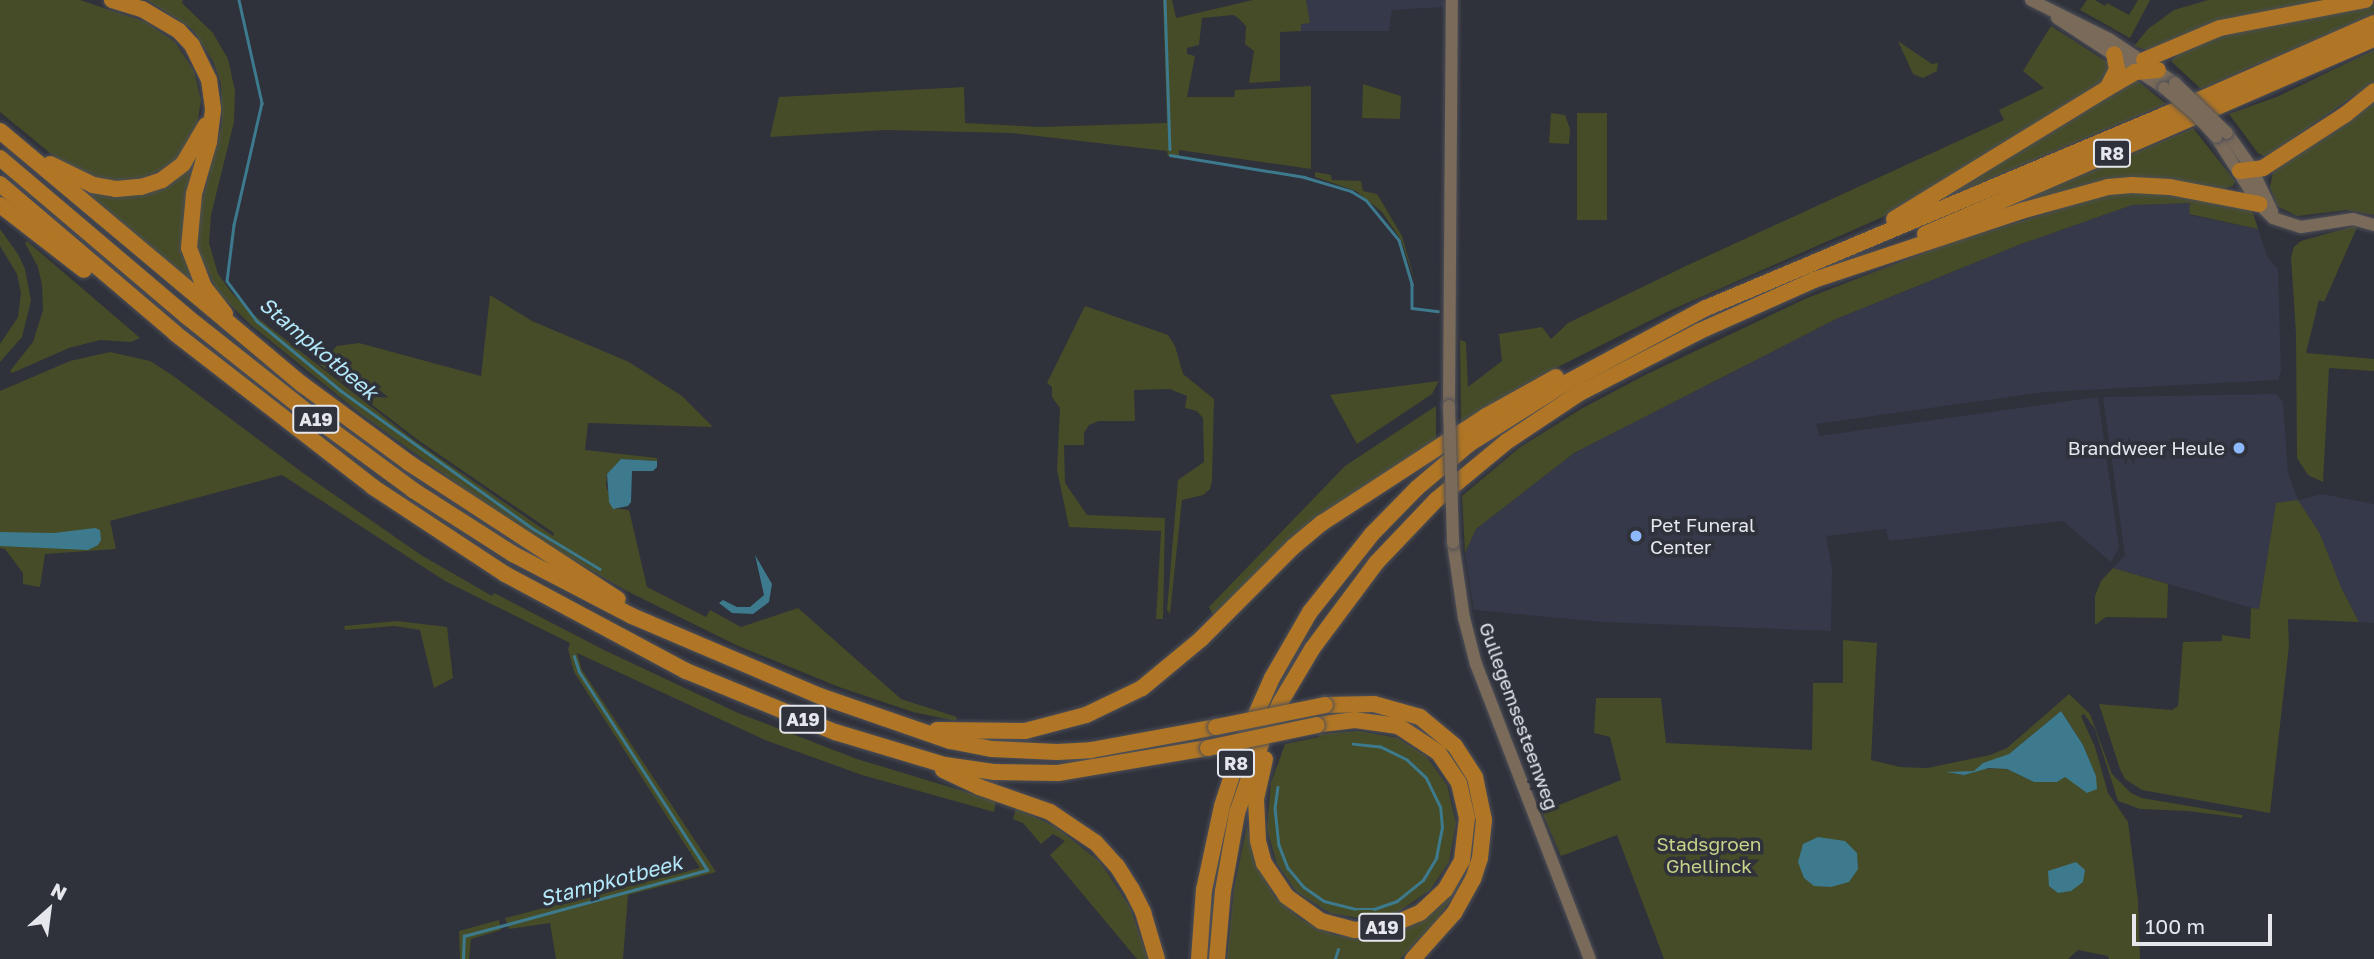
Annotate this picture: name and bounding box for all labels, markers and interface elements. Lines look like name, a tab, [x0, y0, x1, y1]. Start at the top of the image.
road number: R8	[2093, 138, 2131, 168]
water label: Stampkotbeek	[255, 291, 383, 405]
road number: A19	[292, 404, 340, 433]
place label: Brandweer Heule	[2068, 437, 2225, 459]
marker: Brandweer Heule	[2231, 440, 2247, 456]
place label: Pet Funeral Center	[1650, 514, 1755, 558]
marker: Pet Funeral Center	[1628, 528, 1644, 544]
street label: Gullegemsesteenweg	[1474, 619, 1564, 813]
road number: A19	[778, 704, 828, 734]
road number: R8	[1217, 748, 1255, 778]
park label: Stadsgroen Ghellinck	[1657, 833, 1761, 877]
water label: Stampkotbeek	[537, 849, 685, 911]
north arrow	[14, 875, 84, 945]
text: N	[47, 877, 71, 905]
scale bar	[2136, 900, 2276, 944]
road number: A19	[1358, 912, 1406, 942]
text: 100 m	[2145, 913, 2205, 939]

